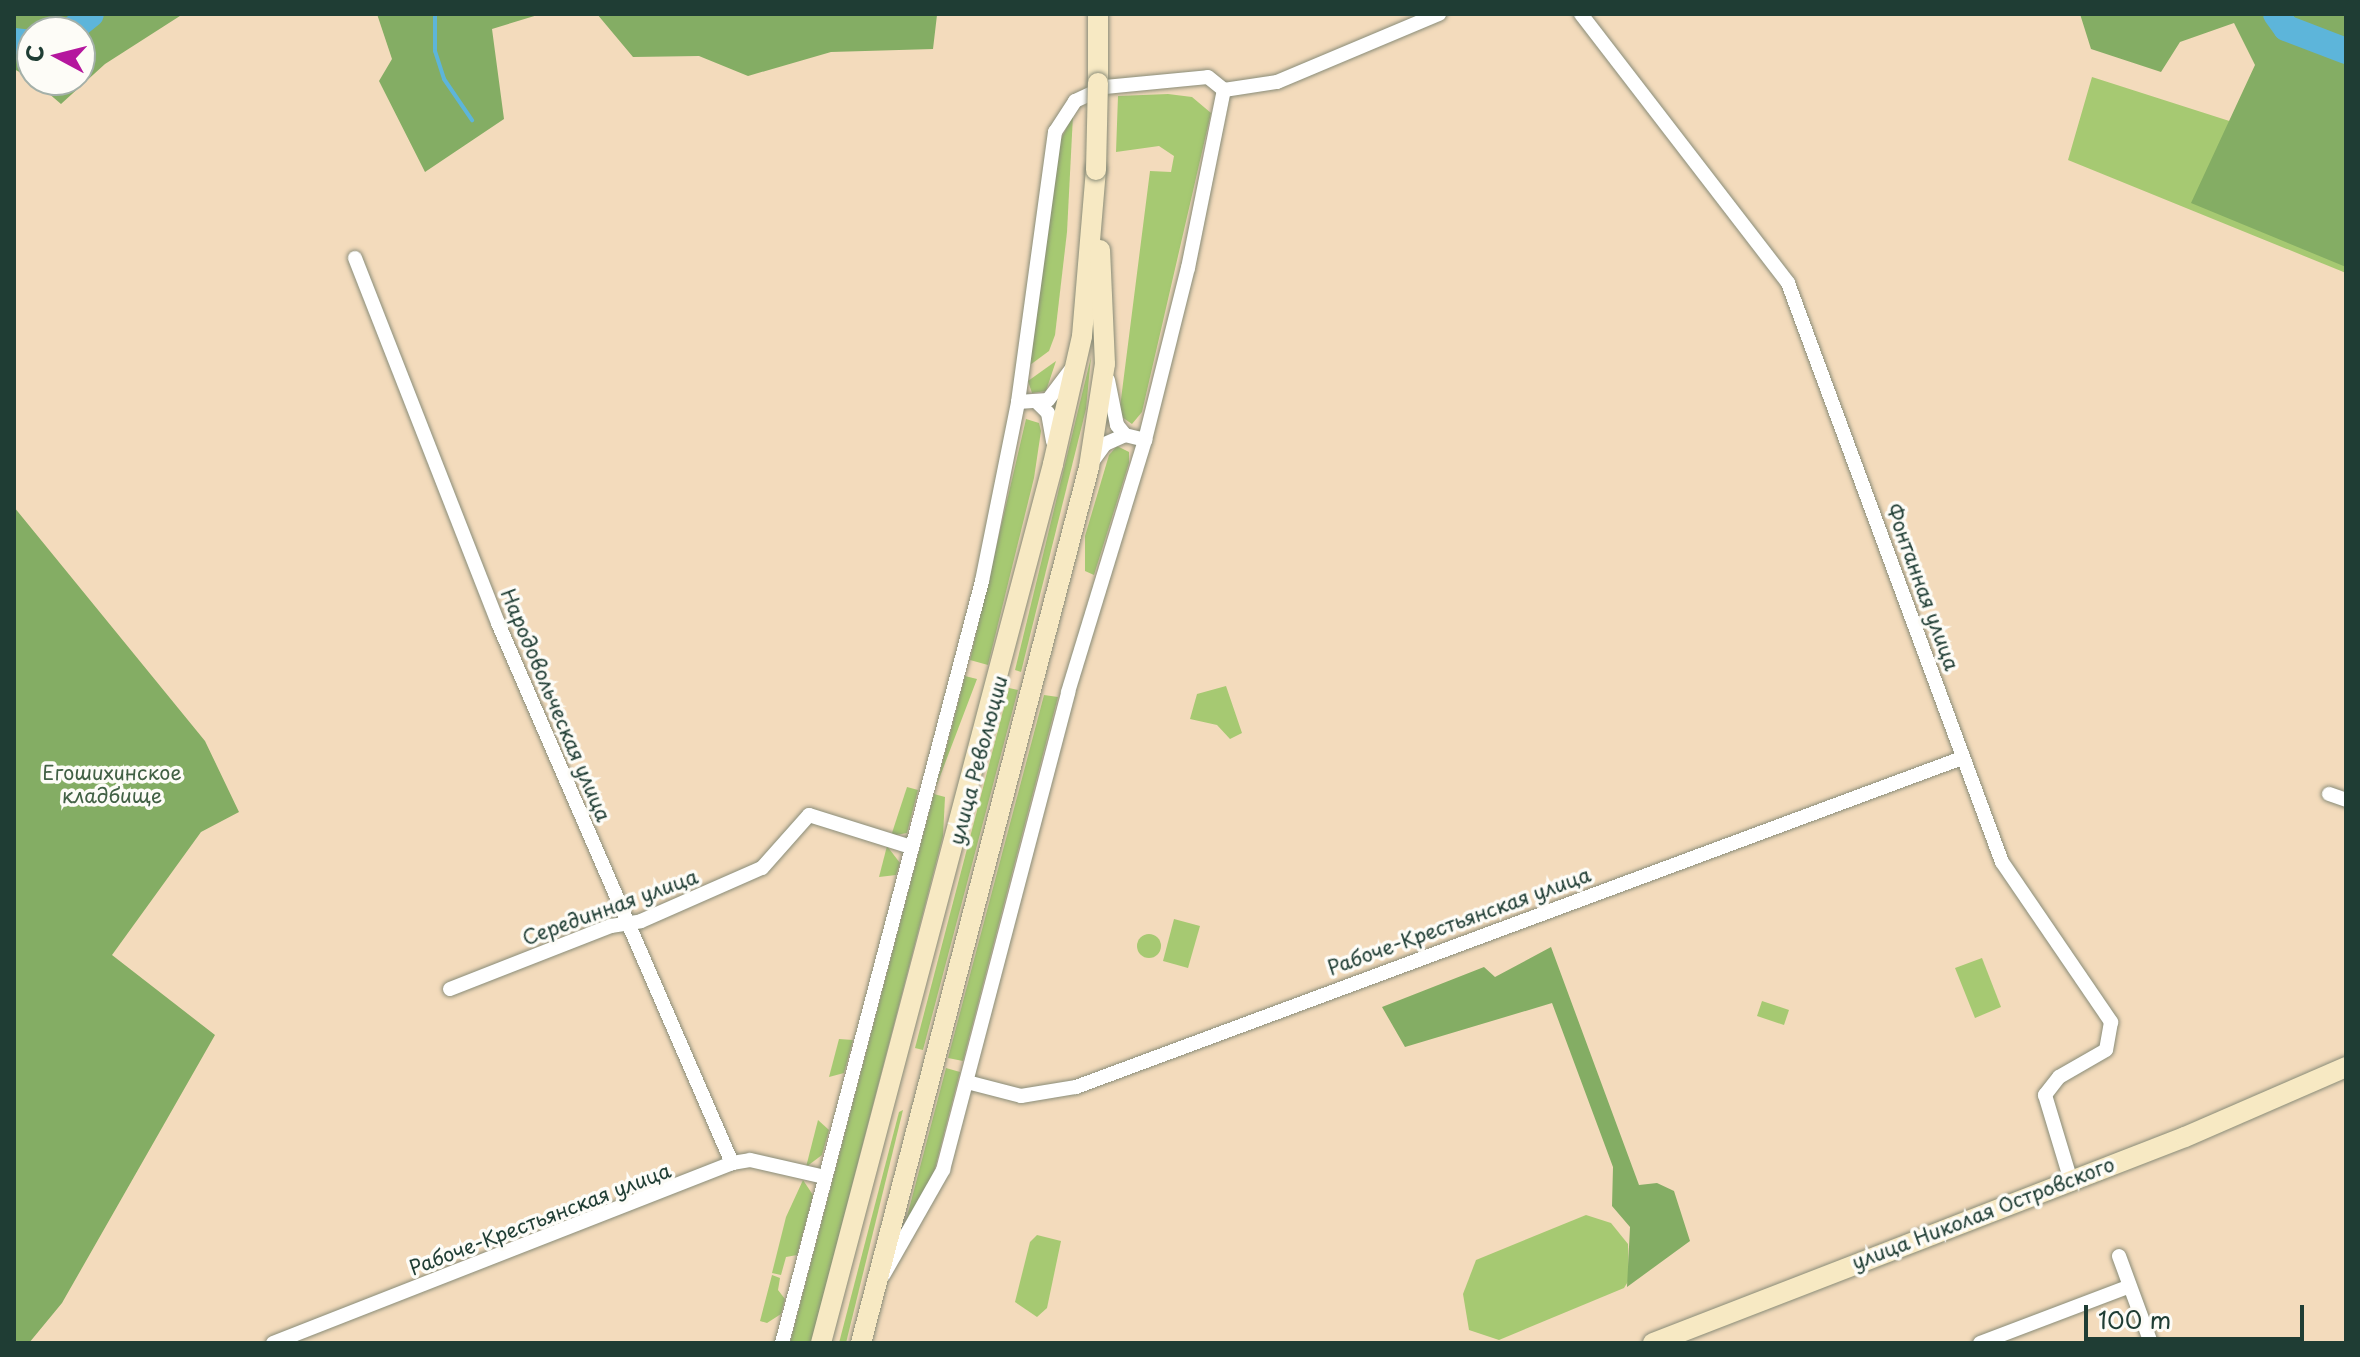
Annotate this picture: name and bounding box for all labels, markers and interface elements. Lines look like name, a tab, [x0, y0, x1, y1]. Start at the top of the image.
north arrow	[16, 16, 96, 96]
text: С	[16, 43, 51, 63]
street label: Фонтанная улица	[1882, 500, 1964, 674]
street label: Народовольческая улица	[496, 584, 616, 826]
street label: улица Революции	[944, 672, 1012, 848]
park label: Егошихинское кладбище	[42, 761, 182, 808]
street label: Рабоче-Крестьянская улица	[1324, 862, 1594, 980]
street label: Серединная улица	[518, 864, 702, 950]
street label: улица Николая Островского	[1848, 1151, 2118, 1275]
street label: Рабоче-Крестьянская улица	[405, 1158, 675, 1280]
scale bar	[2088, 1289, 2308, 1339]
text: 100 m	[2098, 1301, 2171, 1337]

